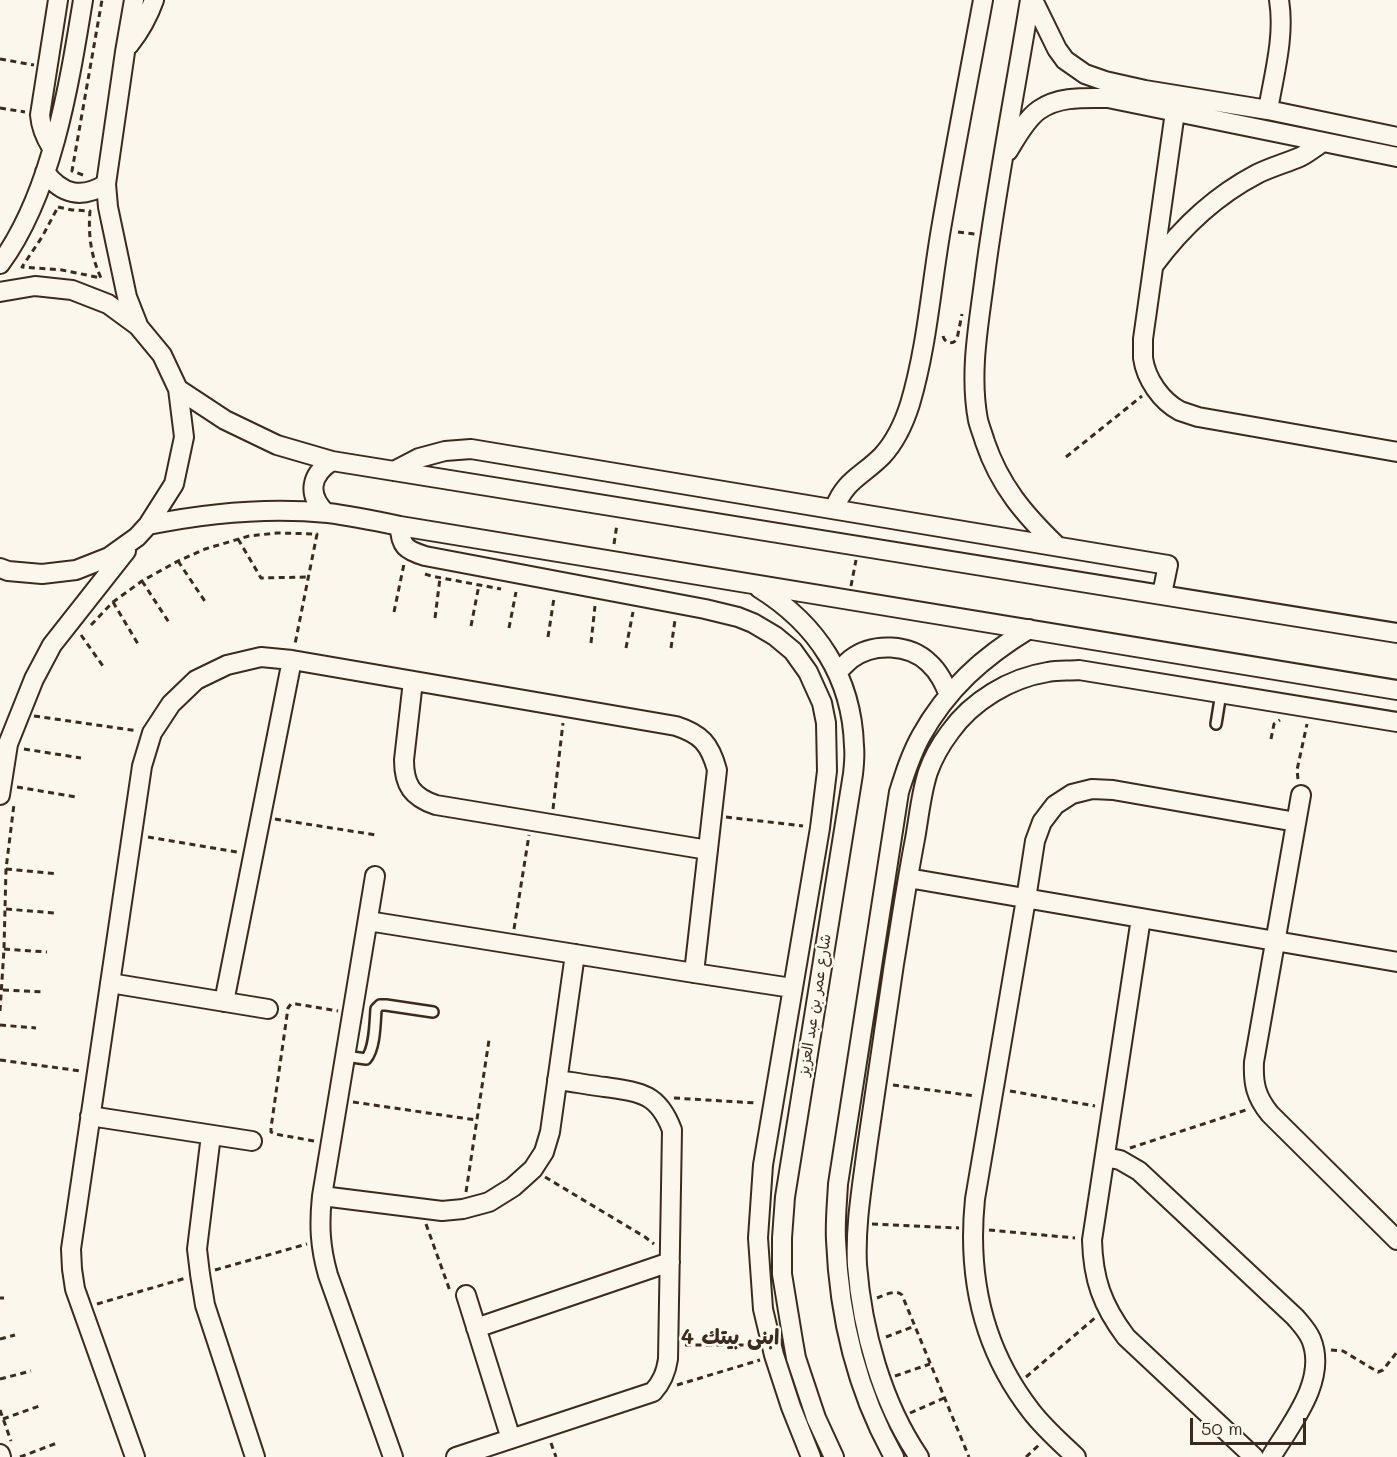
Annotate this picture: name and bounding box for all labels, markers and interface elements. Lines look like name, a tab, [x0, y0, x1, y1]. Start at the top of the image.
street label: شارع عمر بن عبد العزيز	[795, 933, 835, 1077]
district label: ابنى بيتك 4	[681, 1325, 779, 1351]
scale bar	[1193, 1406, 1308, 1444]
text: 50 m	[1201, 1416, 1243, 1440]

